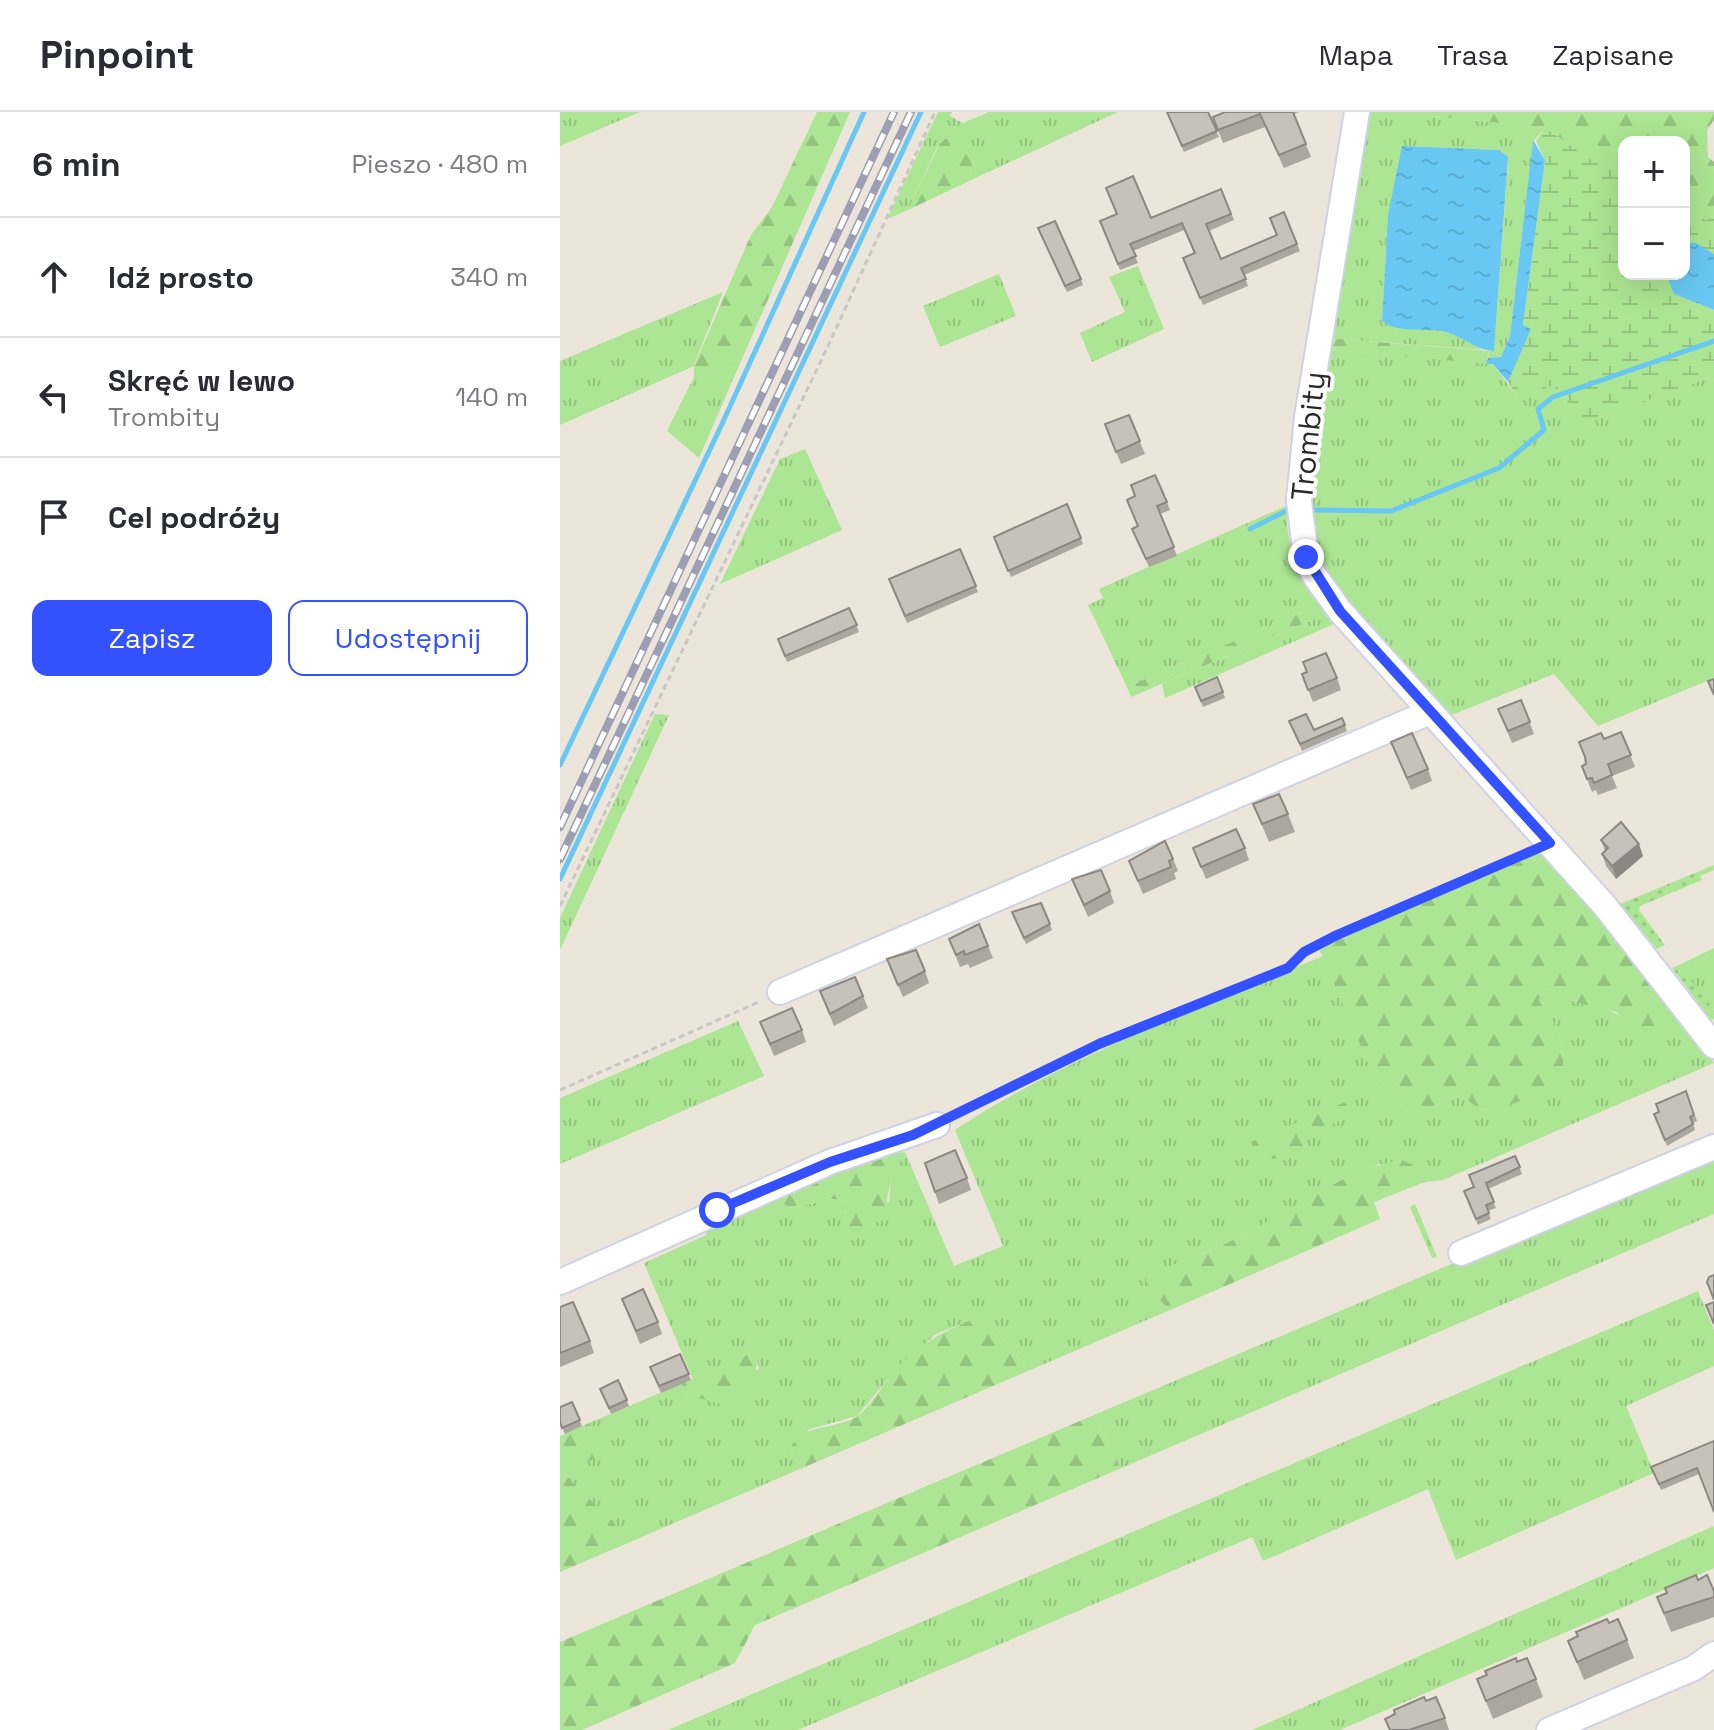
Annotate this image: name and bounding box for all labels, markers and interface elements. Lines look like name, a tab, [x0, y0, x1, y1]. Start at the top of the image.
text: Pinpoint	[40, 31, 194, 79]
text: Mapa	[1319, 37, 1393, 73]
text: Trasa	[1437, 37, 1508, 73]
text: Zapisane	[1552, 37, 1674, 73]
map controls	[1618, 136, 1690, 280]
button: +	[1618, 136, 1690, 208]
text: 6 min	[32, 143, 121, 186]
text: Pieszo · 480 m	[351, 147, 528, 181]
button: −	[1618, 208, 1690, 280]
icon: ahead	[32, 255, 76, 299]
text: Idź prosto	[108, 258, 254, 297]
text: 340 m	[450, 260, 528, 294]
text: Skręć w lewo	[108, 361, 295, 400]
street label: Trombity	[1282, 370, 1334, 502]
icon: left	[32, 375, 76, 419]
text: 140 m	[455, 380, 528, 414]
text: Trombity	[108, 400, 220, 434]
icon: arrive	[32, 495, 76, 539]
text: Cel podróży	[108, 498, 280, 537]
route end	[1288, 539, 1324, 575]
button: Zapisz	[32, 600, 272, 676]
button: Udostępnij	[288, 600, 528, 676]
route start	[699, 1192, 735, 1228]

